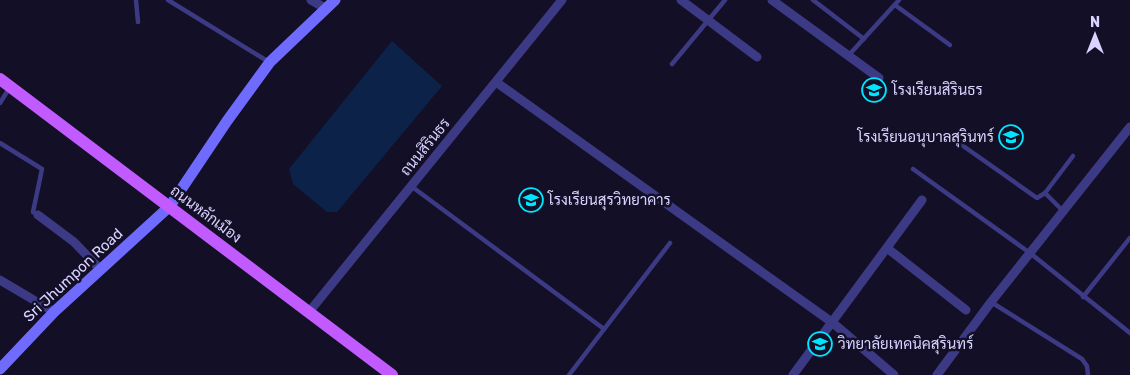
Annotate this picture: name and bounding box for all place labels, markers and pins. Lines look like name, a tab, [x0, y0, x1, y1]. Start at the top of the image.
school or university icon: โรงเรียนสิรินธร	[861, 77, 887, 103]
place label: โรงเรียนสิรินธร	[891, 80, 983, 99]
school or university icon: โรงเรียนอนุบาลสุรินทร์	[998, 124, 1024, 150]
place label: โรงเรียนอนุบาลสุรินทร์	[857, 127, 994, 148]
school or university icon: โรงเรียนสุรวิทยาคาร	[518, 187, 544, 213]
place label: โรงเรียนสุรวิทยาคาร	[547, 190, 671, 211]
school or university icon: วิทยาลัยเทคนิคสุรินทร์	[807, 331, 833, 357]
place label: วิทยาลัยเทคนิคสุรินทร์	[838, 334, 973, 355]

